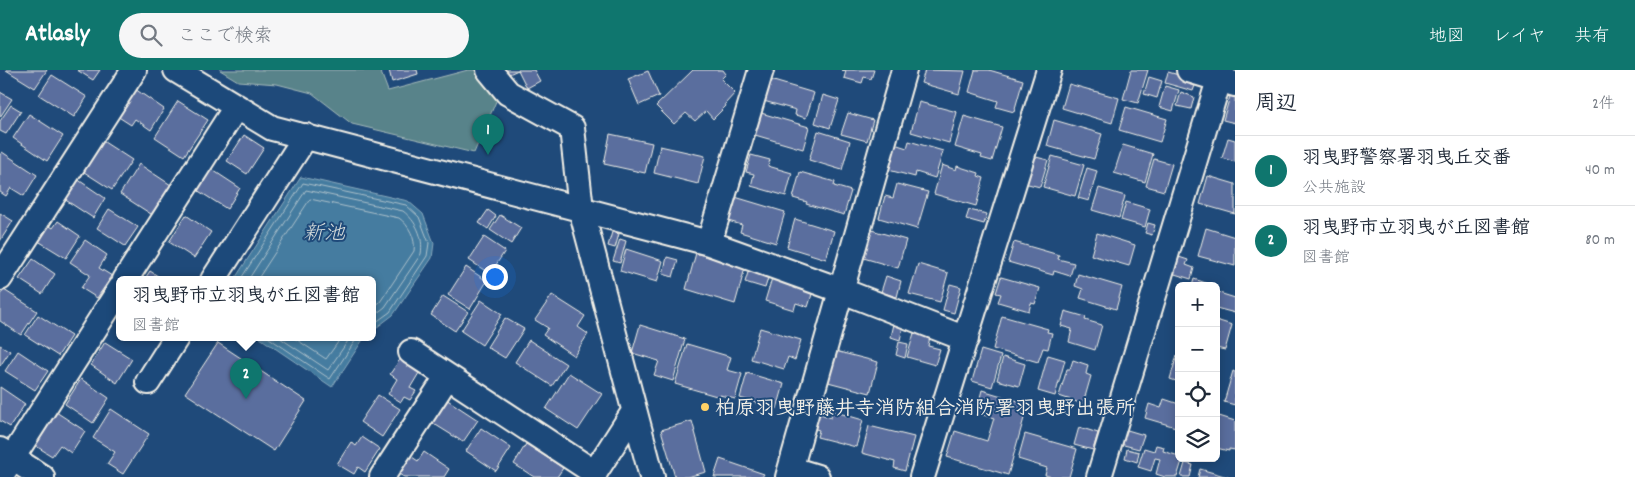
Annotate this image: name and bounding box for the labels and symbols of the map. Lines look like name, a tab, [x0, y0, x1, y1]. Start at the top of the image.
pin: 1	[472, 114, 504, 155]
water label: 新池	[303, 220, 346, 250]
your location	[482, 264, 508, 290]
pin: 2	[230, 358, 262, 399]
place label: 柏原羽曳野藤井寺消防組合消防署羽曳野出張所	[715, 396, 1135, 424]
marker: 柏原羽曳野藤井寺消防組合消防署羽曳野出張所	[699, 401, 711, 413]

